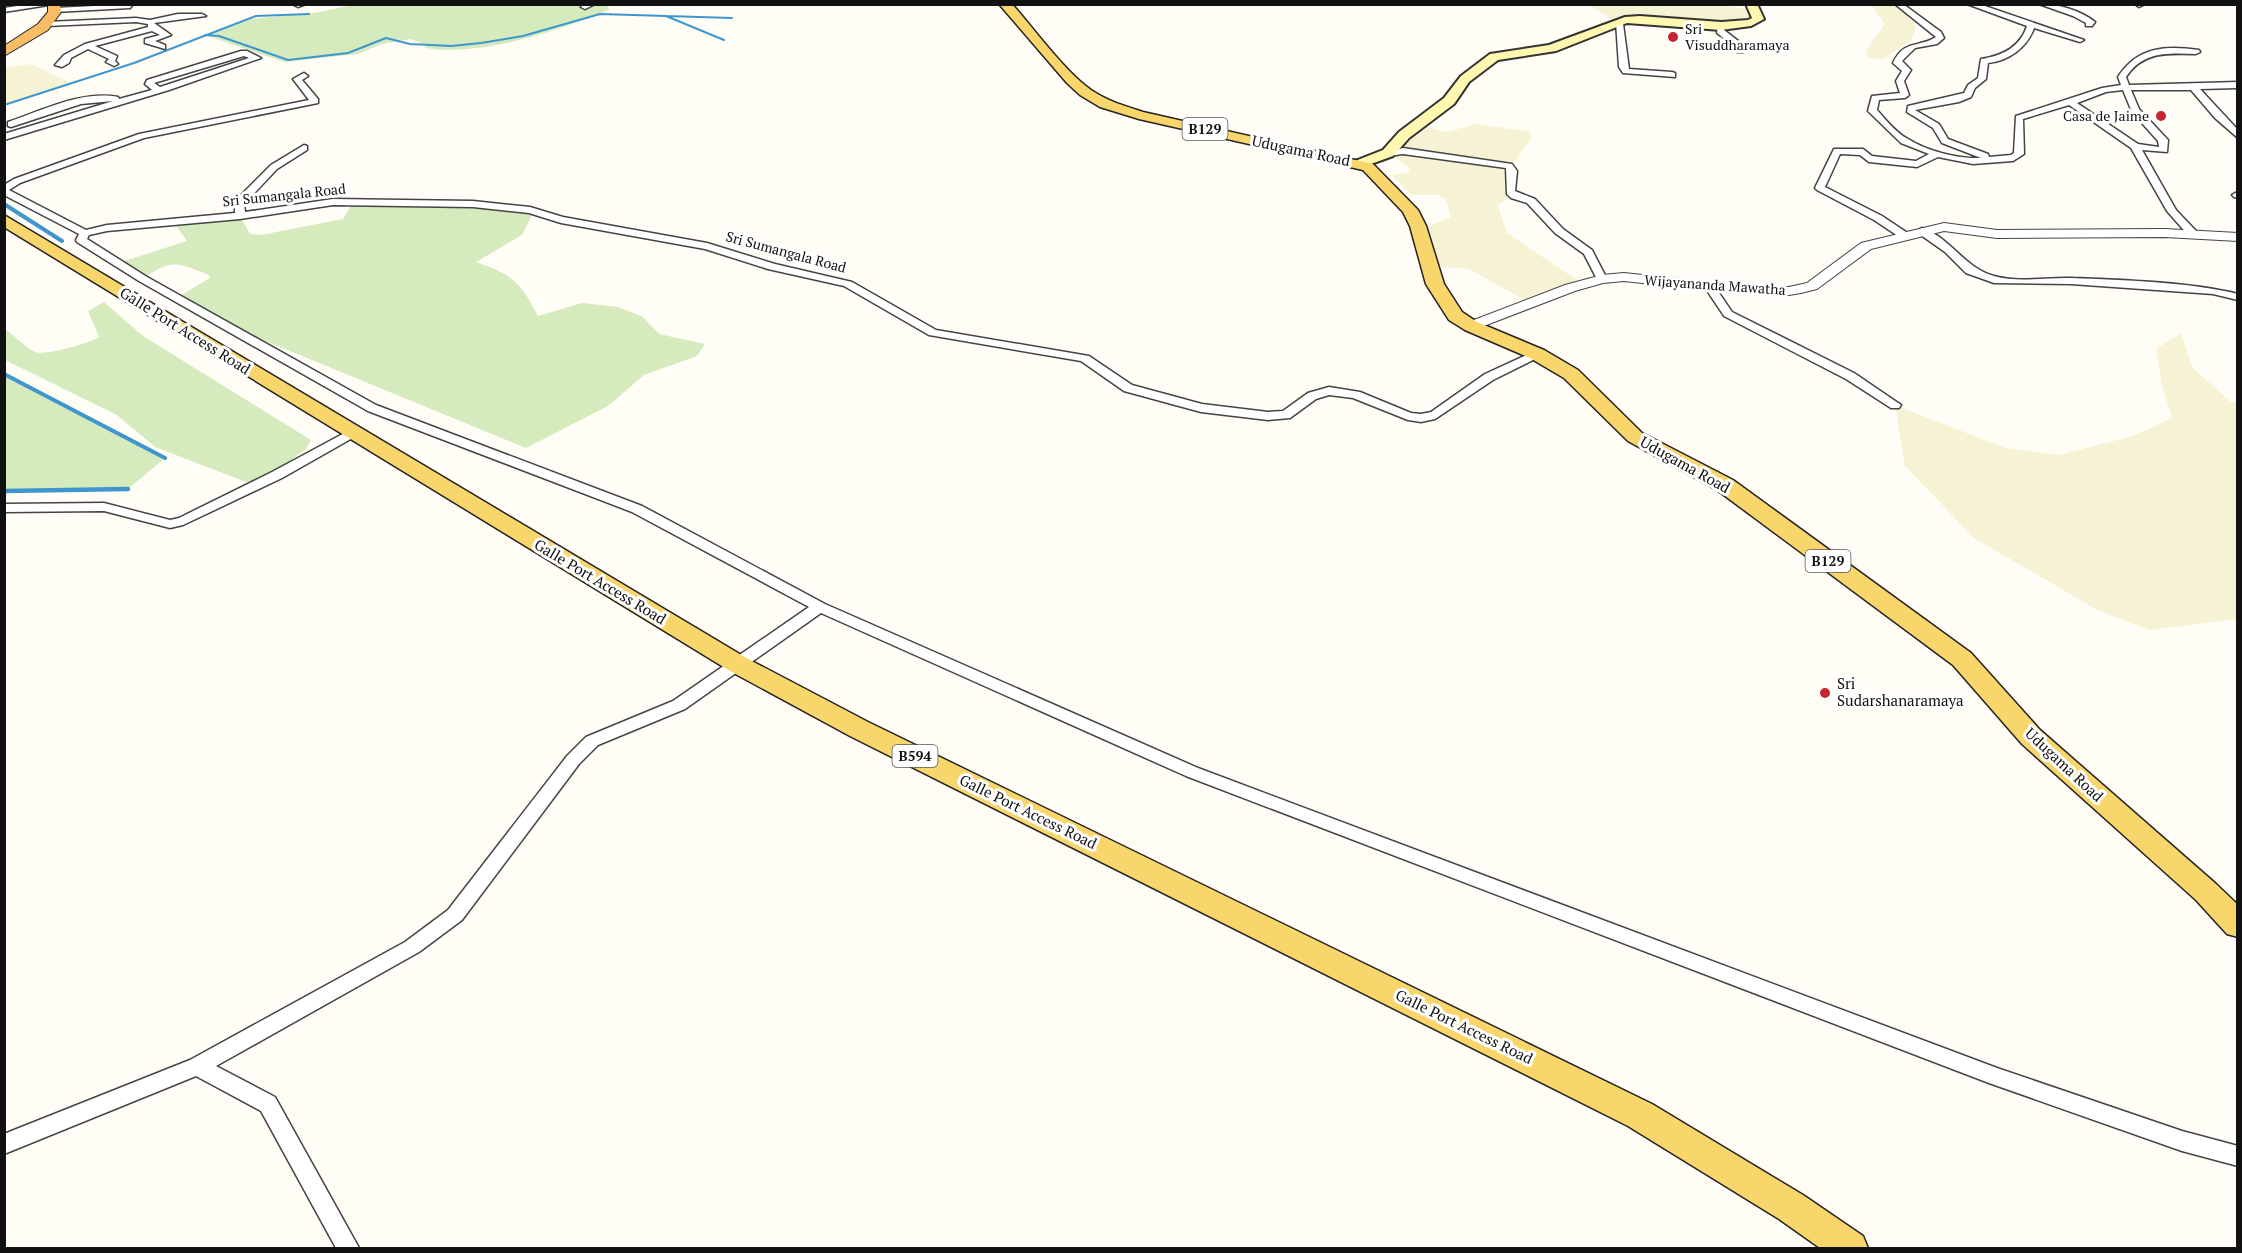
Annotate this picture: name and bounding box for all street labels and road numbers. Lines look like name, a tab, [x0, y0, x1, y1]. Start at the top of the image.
road number: B129	[1182, 118, 1228, 140]
street label: Udugama Road	[1250, 130, 1352, 170]
street label: Sri Sumangala Road	[221, 179, 347, 210]
street label: Sri Sumangala Road	[724, 226, 849, 277]
street label: Wijayananda Mawatha	[1644, 270, 1786, 299]
street label: Galle Port Access Road	[116, 282, 255, 378]
street label: Udugama Road	[1637, 431, 1734, 497]
street label: Galle Port Access Road	[531, 534, 670, 628]
road number: B129	[1806, 550, 1850, 572]
street label: Udugama Road	[2021, 723, 2108, 806]
road number: B594	[892, 745, 938, 767]
street label: Galle Port Access Road	[956, 769, 1100, 853]
street label: Galle Port Access Road	[1392, 984, 1536, 1068]

